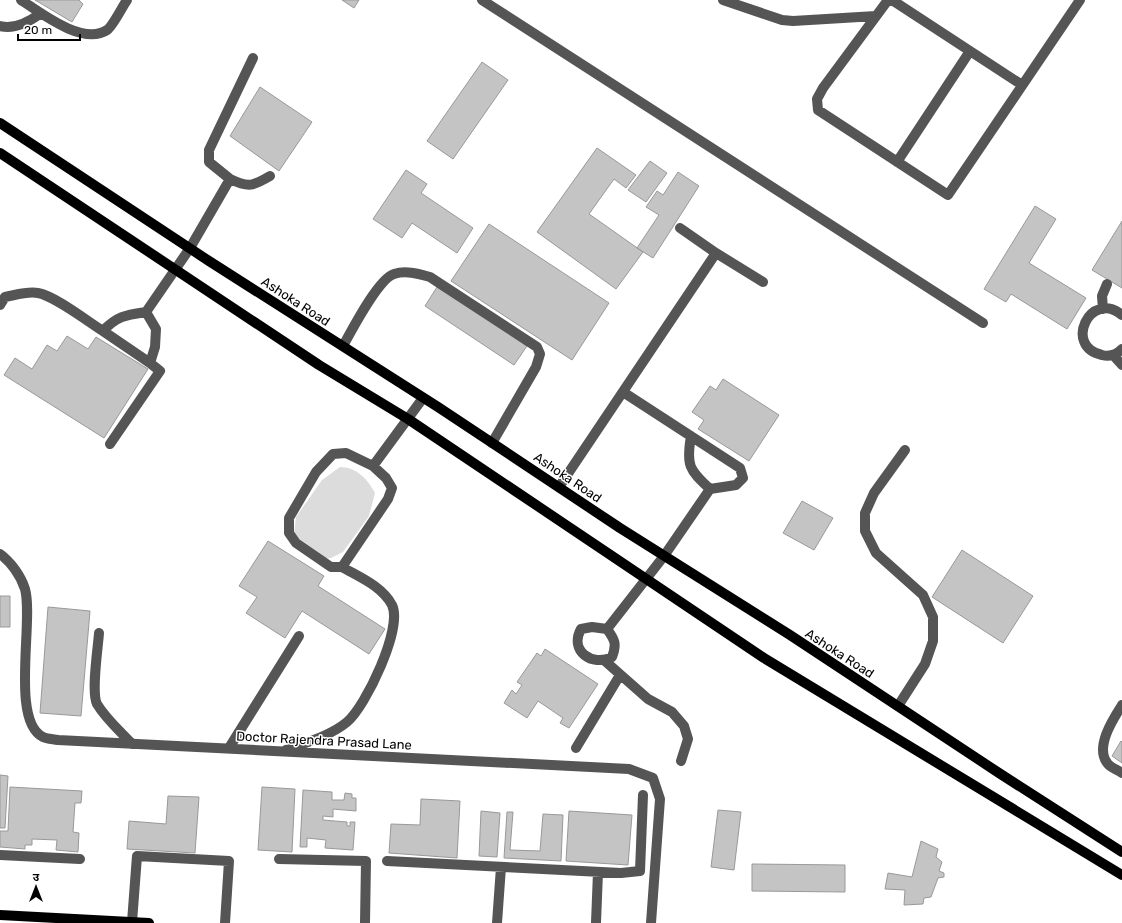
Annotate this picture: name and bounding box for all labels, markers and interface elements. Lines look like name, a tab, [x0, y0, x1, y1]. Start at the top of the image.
scale bar	[18, 16, 80, 42]
text: 20 m	[24, 23, 52, 37]
street label: Ashoka Road	[259, 274, 333, 329]
street label: Ashoka Road	[531, 449, 604, 506]
street label: Ashoka Road	[803, 626, 877, 681]
street label: Doctor Rajendra Prasad Lane	[236, 728, 412, 753]
north arrow	[16, 867, 56, 907]
text: उ	[33, 871, 40, 884]

